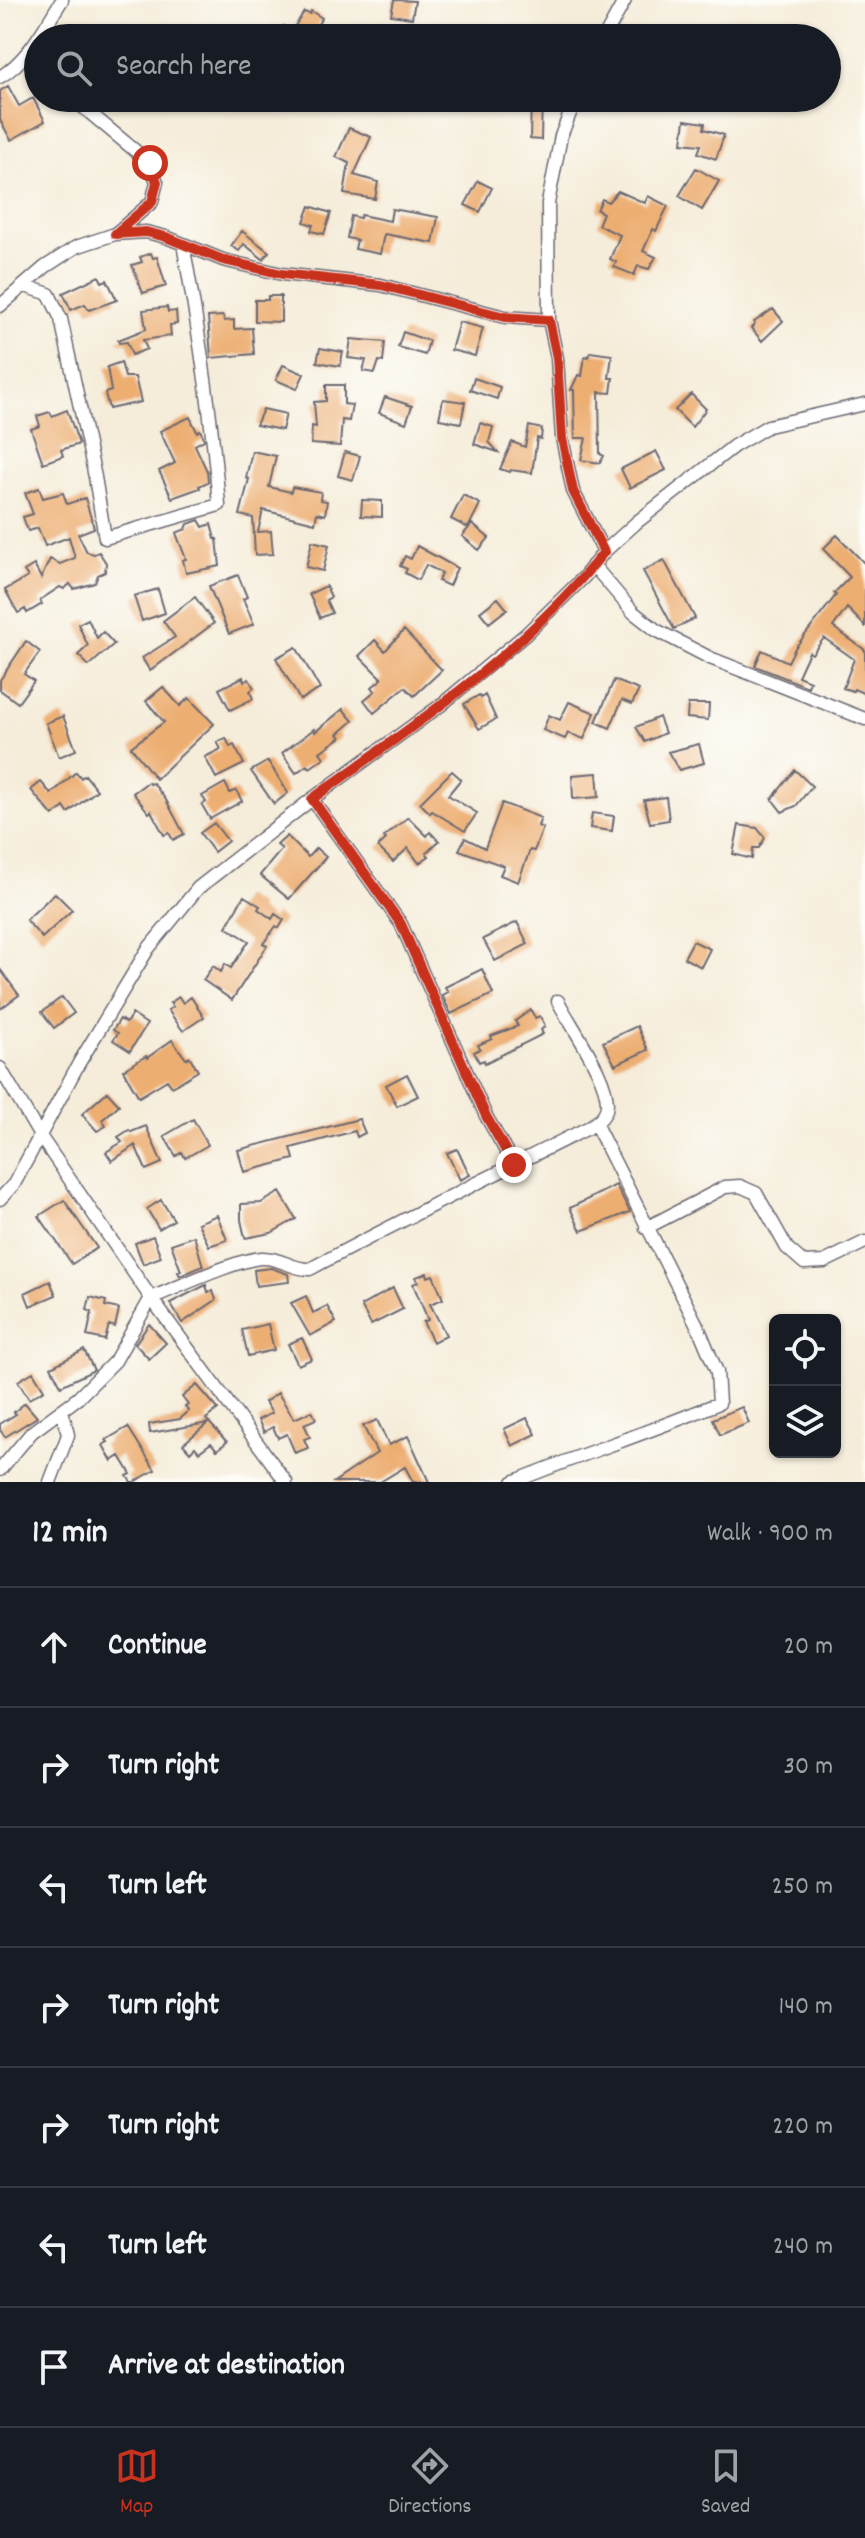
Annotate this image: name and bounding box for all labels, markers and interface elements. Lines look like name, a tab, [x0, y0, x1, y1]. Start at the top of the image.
search box	[24, 24, 841, 112]
icon: search	[52, 46, 96, 90]
text: Search here	[116, 47, 252, 90]
route start	[132, 145, 168, 181]
route end	[496, 1147, 532, 1183]
map controls	[769, 1314, 841, 1458]
button: locate	[769, 1314, 841, 1386]
button: layers	[769, 1386, 841, 1458]
text: 12 min	[32, 1510, 107, 1559]
text: Walk · 900 m	[707, 1516, 833, 1553]
icon: ahead	[32, 1625, 76, 1669]
text: Continue	[108, 1626, 207, 1669]
text: 20 m	[784, 1629, 833, 1666]
icon: right	[32, 1745, 76, 1789]
text: Turn right	[108, 1746, 219, 1789]
text: 30 m	[783, 1749, 833, 1786]
icon: left	[32, 1865, 76, 1909]
text: Turn left	[108, 1866, 207, 1909]
text: 250 m	[772, 1869, 833, 1906]
icon: right	[32, 1985, 76, 2029]
text: Turn right	[108, 1986, 219, 2029]
text: 140 m	[779, 1989, 833, 2026]
icon: right	[32, 2105, 76, 2149]
text: Turn right	[108, 2106, 219, 2149]
text: 220 m	[772, 2109, 833, 2146]
icon: left	[32, 2225, 76, 2269]
text: Turn left	[108, 2226, 207, 2269]
text: 240 m	[773, 2229, 833, 2266]
icon: arrive	[32, 2345, 76, 2389]
text: Arrive at destination	[108, 2346, 345, 2389]
tab: Map	[115, 2444, 159, 2523]
tab: Directions	[388, 2444, 472, 2523]
tab: Saved	[701, 2444, 750, 2523]

